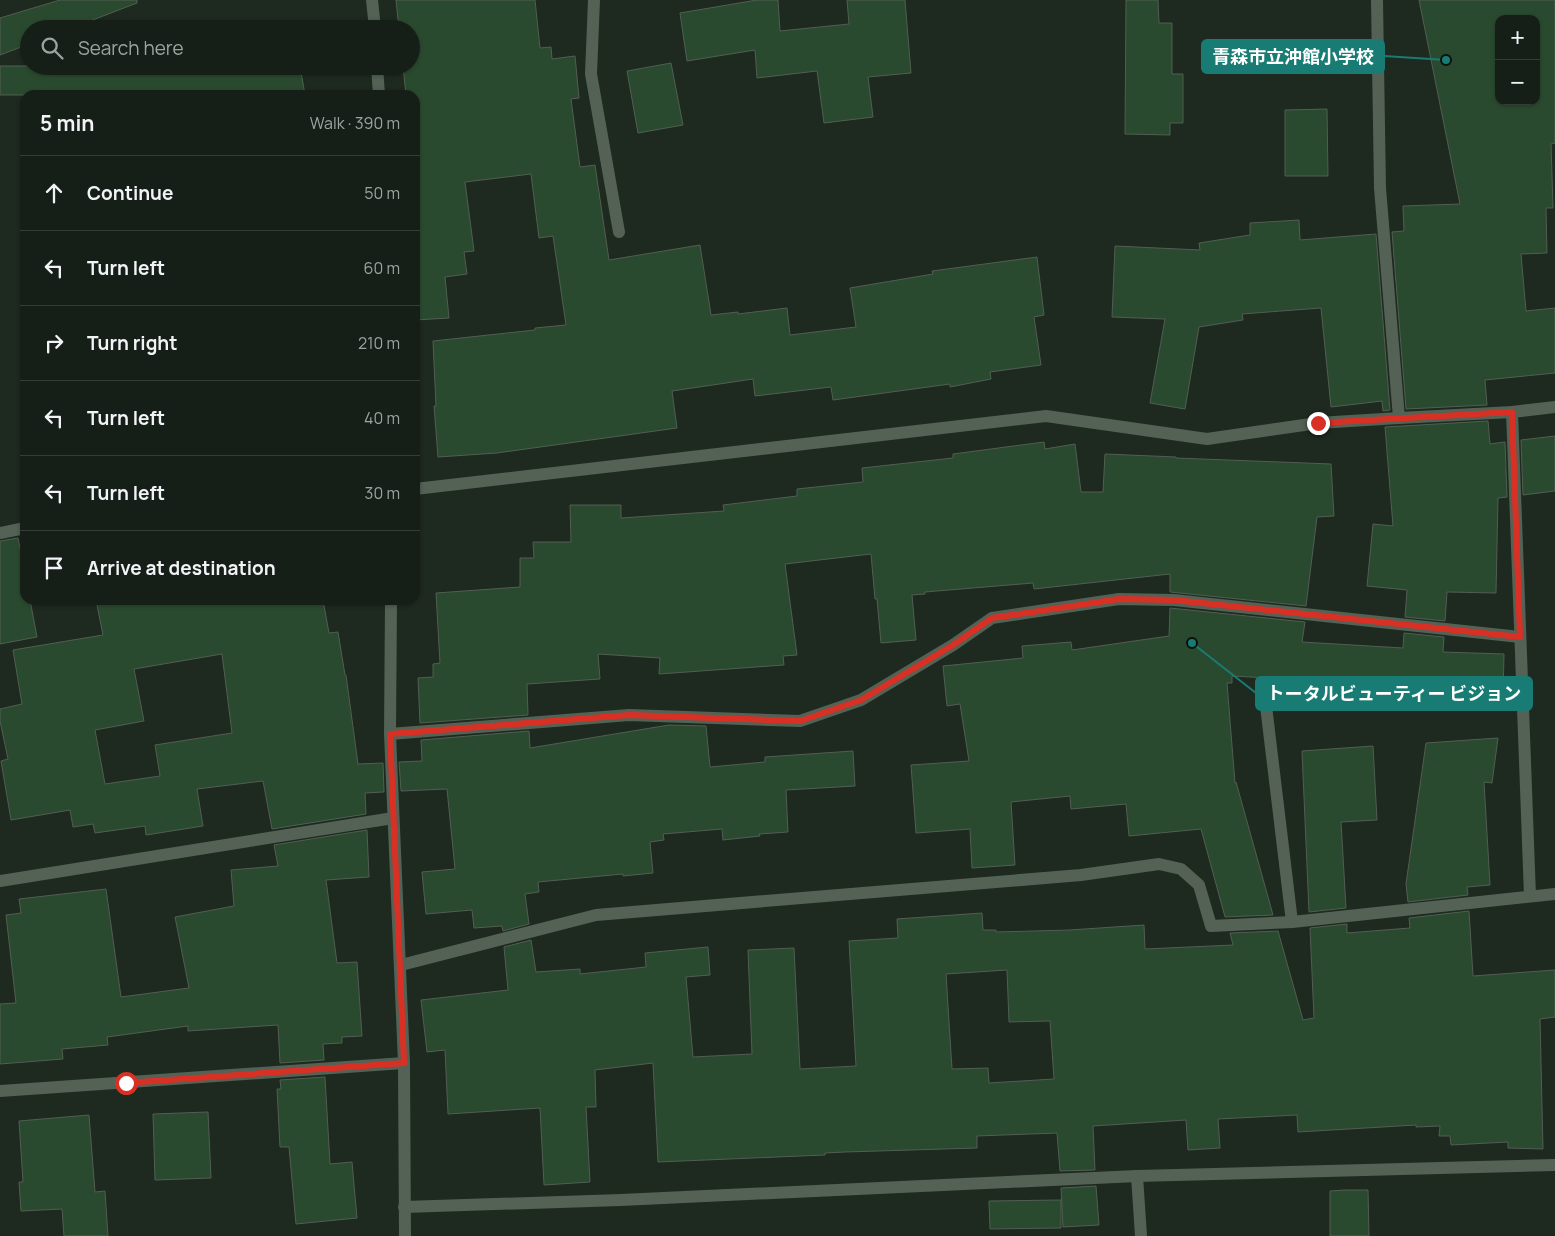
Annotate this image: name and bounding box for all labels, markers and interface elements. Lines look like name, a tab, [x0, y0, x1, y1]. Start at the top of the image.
map controls	[1495, 15, 1540, 105]
button: +	[1495, 15, 1540, 60]
search box	[20, 20, 420, 75]
icon: search	[38, 34, 66, 62]
text: Search here	[78, 35, 184, 61]
callout: 青森市立沖館小学校	[1202, 40, 1384, 73]
text: 青森市立沖館小学校	[1212, 44, 1374, 68]
button: −	[1495, 60, 1540, 105]
text: 5 min	[40, 109, 94, 137]
text: Walk · 390 m	[310, 112, 400, 134]
icon: ahead	[40, 179, 68, 207]
text: Continue	[87, 180, 173, 206]
text: 50 m	[364, 182, 400, 204]
icon: left	[40, 254, 68, 282]
text: Turn left	[87, 255, 165, 281]
text: 60 m	[364, 257, 400, 279]
icon: right	[40, 329, 68, 357]
text: Turn right	[87, 330, 177, 356]
text: 210 m	[358, 332, 400, 354]
icon: left	[40, 404, 68, 432]
text: Turn left	[87, 405, 165, 431]
text: 40 m	[364, 407, 400, 429]
route end	[1307, 412, 1330, 435]
icon: left	[40, 479, 68, 507]
text: Turn left	[87, 480, 165, 506]
text: 30 m	[365, 482, 400, 504]
icon: arrive	[40, 554, 68, 582]
text: Arrive at destination	[87, 555, 276, 581]
callout: トータルビューティー ビジョン	[1256, 677, 1532, 710]
text: トータルビューティー ビジョン	[1267, 681, 1521, 705]
route start	[115, 1072, 138, 1095]

